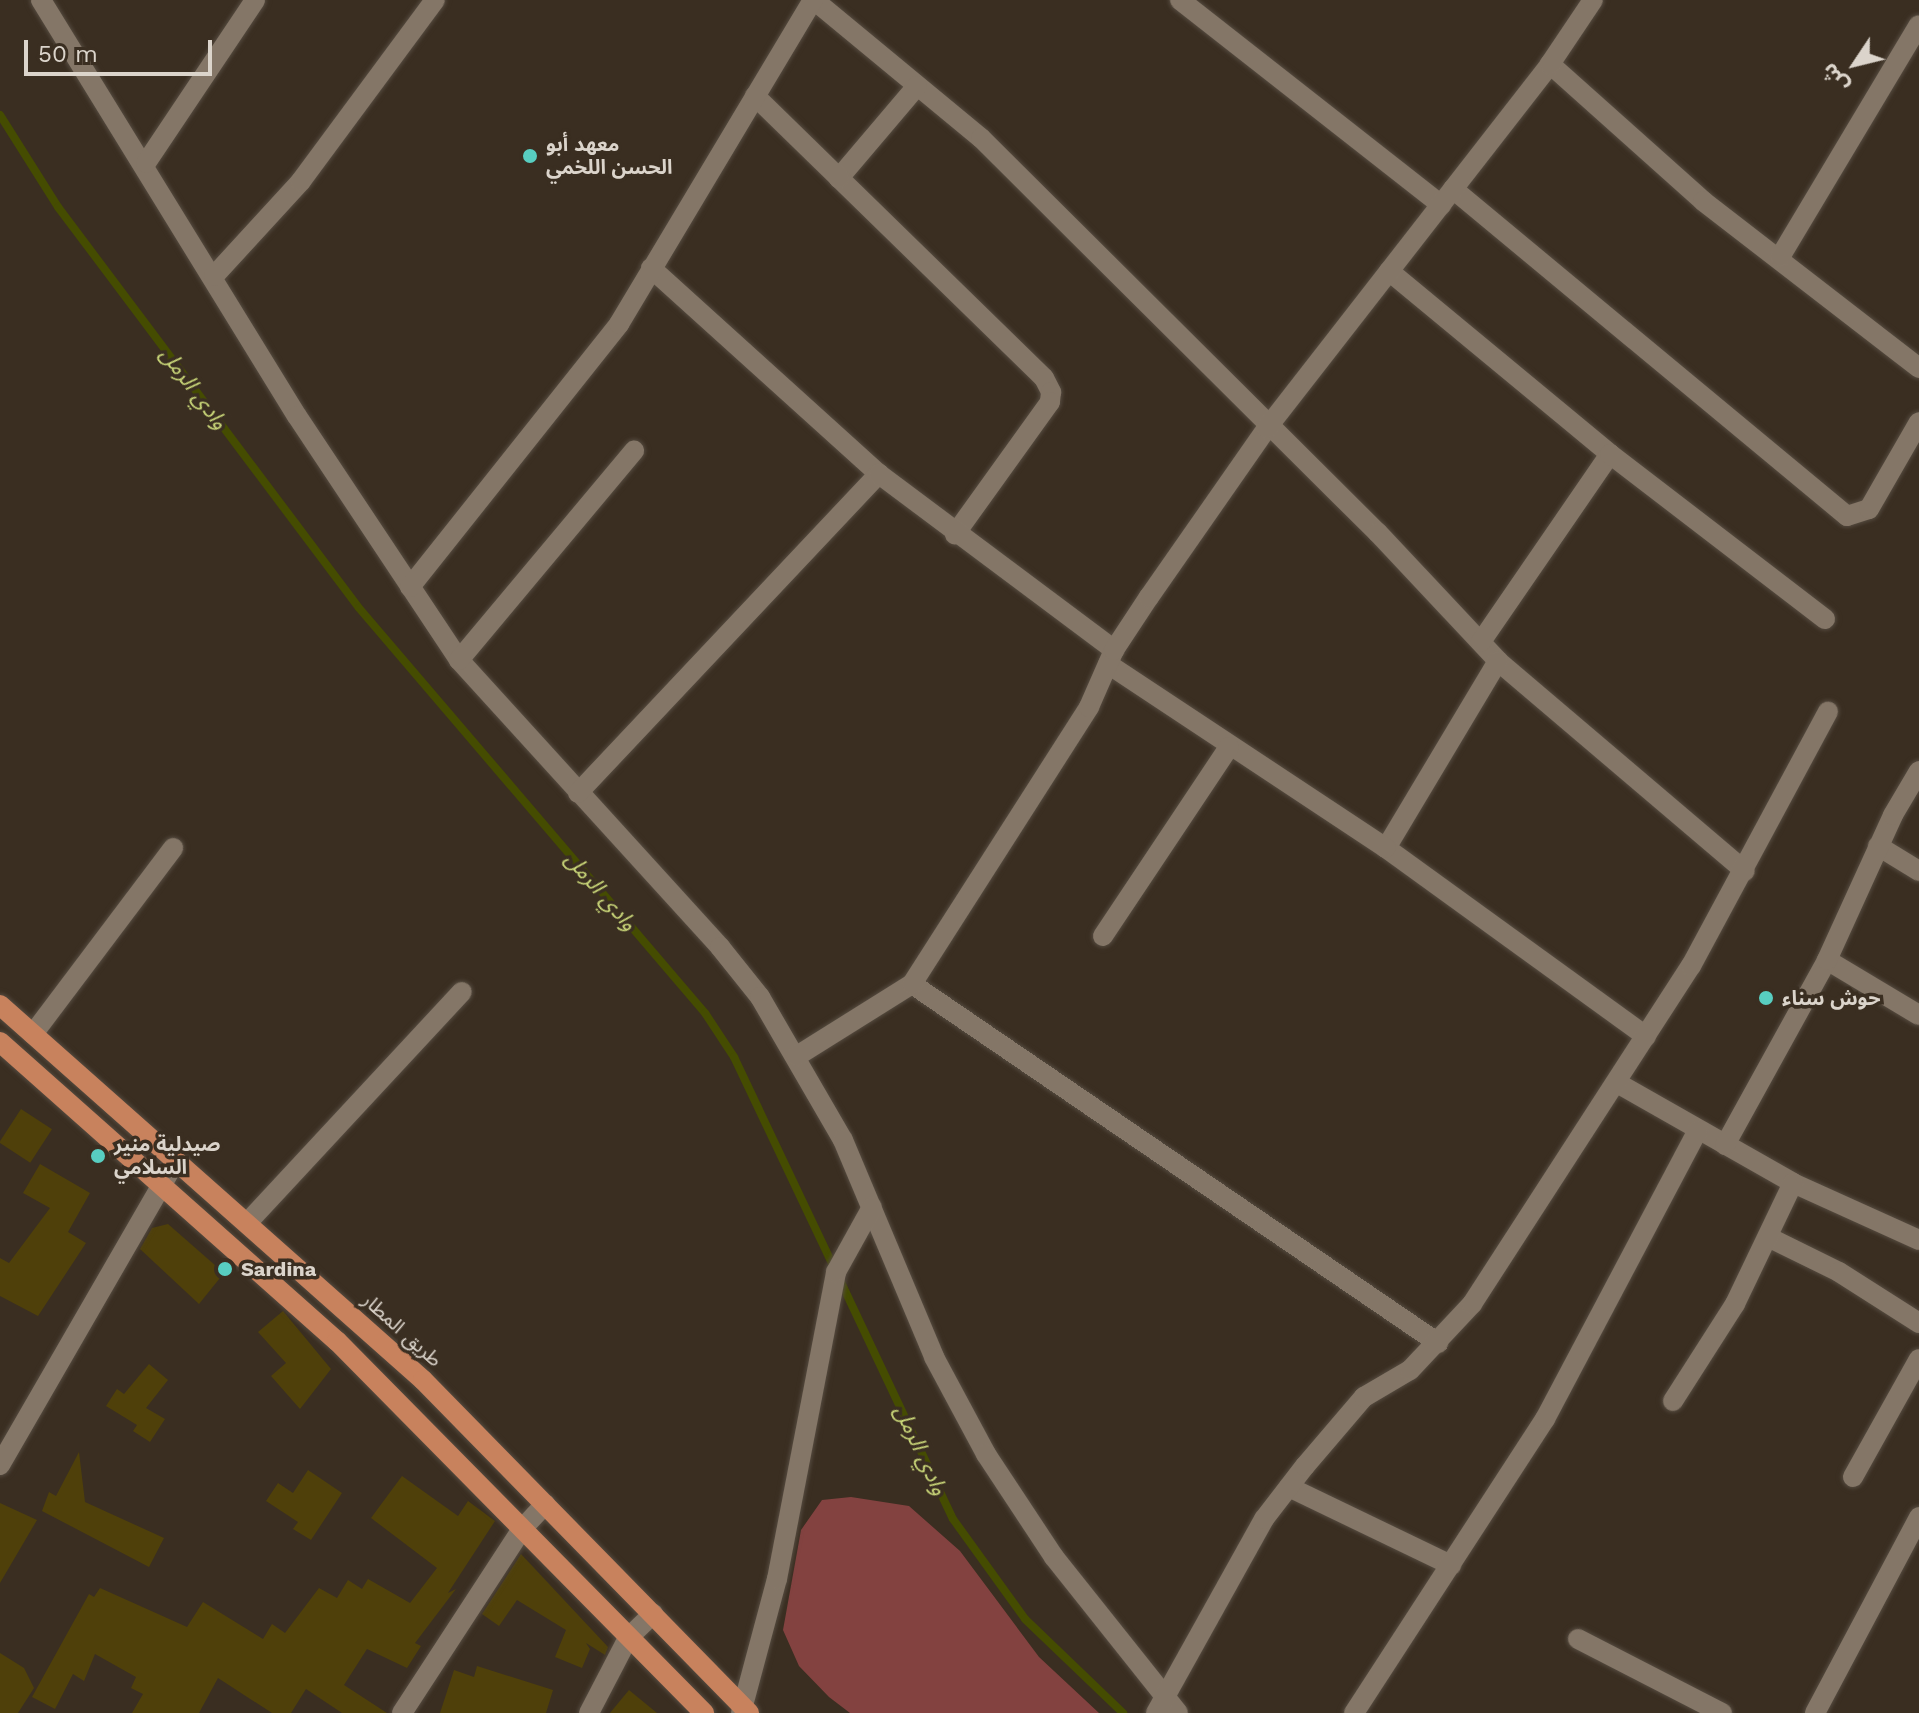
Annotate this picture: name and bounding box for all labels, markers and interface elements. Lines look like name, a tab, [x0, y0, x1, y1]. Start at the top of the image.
scale bar	[28, 24, 216, 74]
north arrow	[1815, 24, 1895, 104]
text: 50 m	[38, 40, 98, 68]
text: ش	[1816, 59, 1854, 98]
place label: معهد أبو الحسن اللخمي	[546, 132, 673, 179]
marker: معهد أبو الحسن اللخمي	[521, 147, 539, 165]
water label: وادي الرمل	[155, 342, 233, 434]
water label: وادي الرمل	[560, 846, 642, 936]
place label: حوش سناء	[1782, 986, 1881, 1010]
marker: حوش سناء	[1757, 989, 1775, 1007]
place label: صيدلية منير السلامي	[114, 1132, 221, 1179]
marker: صيدلية منير السلامي	[89, 1147, 107, 1165]
place label: Sardina	[241, 1257, 316, 1281]
marker: Sardina	[216, 1260, 234, 1278]
street label: طريق المطار	[357, 1288, 447, 1372]
water label: وادي الرمل	[889, 1401, 953, 1499]

